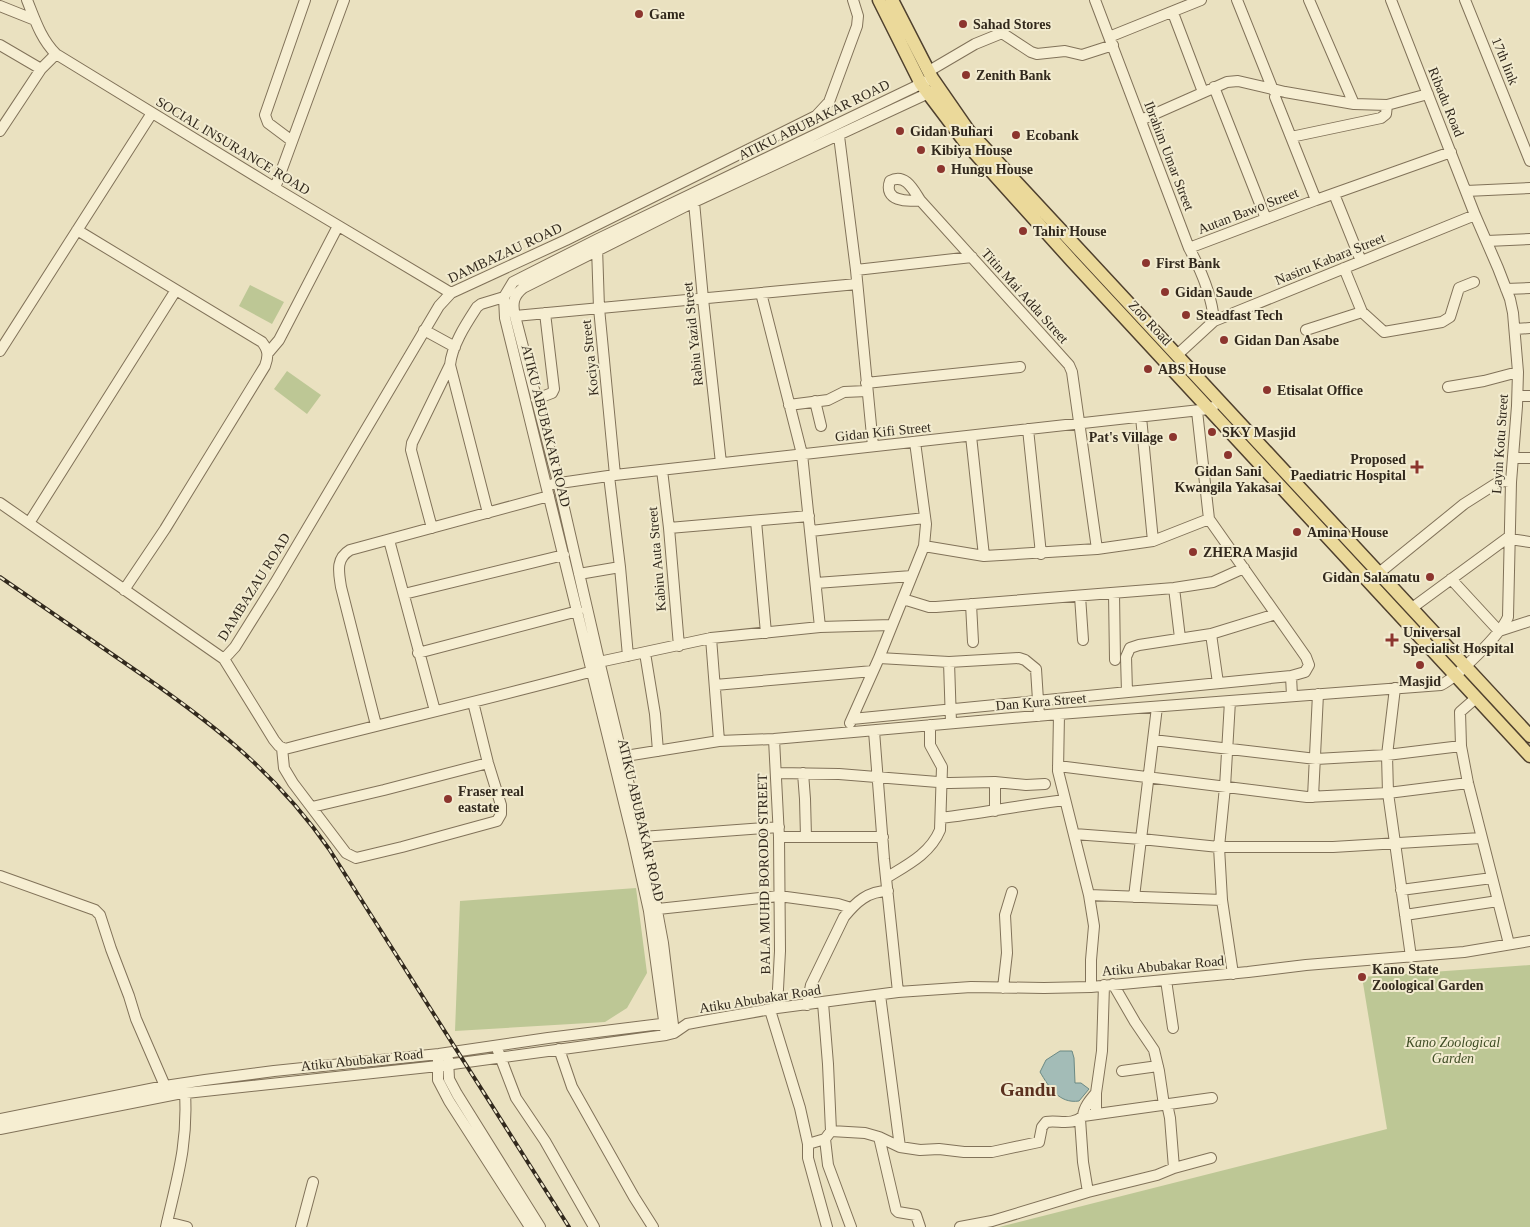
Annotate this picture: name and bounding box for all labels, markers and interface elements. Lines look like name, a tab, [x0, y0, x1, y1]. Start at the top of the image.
place label: Game	[649, 7, 685, 22]
marker: Game	[633, 8, 645, 20]
place label: Sahad Stores	[973, 17, 1051, 32]
marker: Sahad Stores	[957, 18, 969, 30]
street label: 17th link	[1489, 35, 1521, 87]
street label: Ribadu Road	[1425, 65, 1467, 139]
place label: Zenith Bank	[976, 68, 1051, 83]
marker: Zenith Bank	[960, 69, 972, 81]
street label: ATIKU ABUBAKAR ROAD	[736, 77, 892, 163]
street label: SOCIAL INSURANCE ROAD	[153, 94, 313, 198]
street label: Ibrahim Umar Street	[1141, 99, 1197, 213]
place label: Gidan Buhari	[910, 124, 993, 139]
marker: Gidan Buhari	[894, 125, 906, 137]
place label: Ecobank	[1026, 128, 1079, 143]
marker: Ecobank	[1010, 129, 1022, 141]
place label: Kibiya House	[931, 143, 1012, 158]
marker: Kibiya House	[915, 144, 927, 156]
place label: Hungu House	[951, 162, 1033, 177]
marker: Hungu House	[935, 163, 947, 175]
street label: Autan Bawo Street	[1196, 185, 1301, 237]
street label: DAMBAZAU ROAD	[446, 220, 564, 286]
place label: Tahir House	[1033, 224, 1107, 239]
marker: Tahir House	[1017, 225, 1029, 237]
street label: Nasiru Kabara Street	[1273, 230, 1387, 288]
street label: Titin Mai Adda Street	[979, 246, 1071, 346]
place label: First Bank	[1156, 256, 1220, 271]
marker: First Bank	[1140, 257, 1152, 269]
street label: Rabiu Yazid Street	[680, 281, 706, 387]
place label: Gidan Saude	[1175, 285, 1252, 300]
marker: Gidan Saude	[1159, 286, 1171, 298]
street label: Zoo Road	[1126, 298, 1174, 348]
place label: Steadfast Tech	[1196, 308, 1283, 323]
marker: Steadfast Tech	[1180, 309, 1192, 321]
street label: Kociya Street	[579, 319, 601, 397]
place label: Gidan Dan Asabe	[1234, 333, 1339, 348]
marker: Gidan Dan Asabe	[1218, 334, 1230, 346]
street label: ATIKU ABUBAKAR ROAD	[519, 343, 573, 509]
place label: ABS House	[1158, 362, 1226, 377]
marker: ABS House	[1142, 363, 1154, 375]
place label: Etisalat Office	[1277, 383, 1363, 398]
marker: Etisalat Office	[1261, 384, 1273, 396]
street label: Layin Kotu Street	[1489, 393, 1511, 495]
street label: Gidan Kifi Street	[834, 419, 932, 444]
place label: SKY Masjid	[1222, 425, 1296, 440]
marker: SKY Masjid	[1206, 426, 1218, 438]
place label: Pat's Village	[1089, 430, 1163, 445]
marker: Pat's Village	[1167, 431, 1179, 443]
marker: Gidan Sani Kwangila Yakasai	[1222, 449, 1234, 461]
place label: Proposed Paediatric Hospital	[1291, 452, 1406, 483]
marker: Proposed Paediatric Hospital	[1410, 460, 1424, 474]
place label: Gidan Sani Kwangila Yakasai	[1174, 464, 1282, 495]
street label: Kabiru Auta Street	[645, 506, 669, 612]
place label: Amina House	[1307, 525, 1388, 540]
marker: Amina House	[1291, 526, 1303, 538]
street label: DAMBAZAU ROAD	[215, 530, 293, 644]
place label: ZHERA Masjid	[1203, 545, 1298, 560]
marker: ZHERA Masjid	[1187, 546, 1199, 558]
place label: Gidan Salamatu	[1322, 570, 1420, 585]
marker: Gidan Salamatu	[1424, 571, 1436, 583]
place label: Universal Specialist Hospital	[1403, 625, 1514, 656]
marker: Universal Specialist Hospital	[1385, 633, 1399, 647]
marker: Masjid	[1414, 659, 1426, 671]
place label: Masjid	[1399, 674, 1441, 689]
street label: Dan Kura Street	[995, 691, 1087, 713]
street label: ATIKU ABUBAKAR ROAD	[615, 737, 667, 903]
street label: BALA MUHD BORODO STREET	[755, 773, 773, 975]
place label: Fraser real eastate	[458, 784, 524, 815]
marker: Fraser real eastate	[442, 793, 454, 805]
street label: Atiku Abubakar Road	[1101, 953, 1225, 979]
place label: Kano State Zoological Garden	[1372, 962, 1484, 993]
marker: Kano State Zoological Garden	[1356, 971, 1368, 983]
street label: Atiku Abubakar Road	[698, 982, 822, 1016]
park label: Kano Zoological Garden	[1405, 1035, 1500, 1066]
street label: Atiku Abubakar Road	[300, 1046, 424, 1074]
district label: Gandu	[1000, 1079, 1056, 1100]

